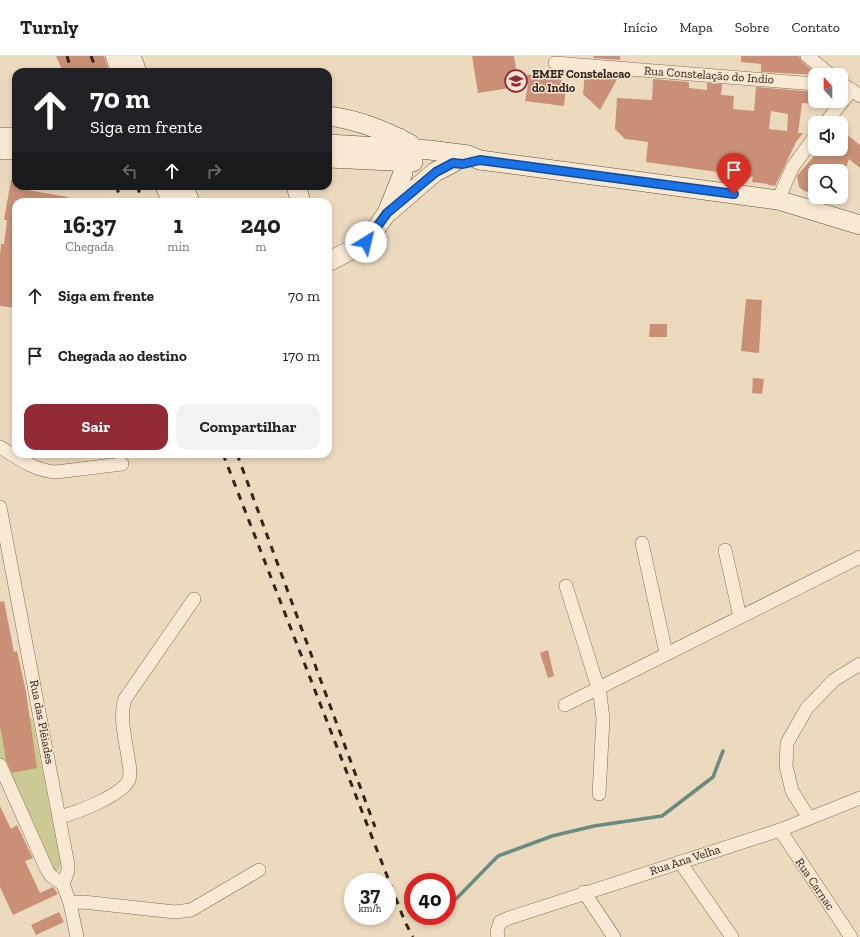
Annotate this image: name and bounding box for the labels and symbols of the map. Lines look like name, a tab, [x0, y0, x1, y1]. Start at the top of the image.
street label: Rua Constelação do Indio	[644, 63, 774, 87]
place label: EMEF Constelacao do Indio	[532, 67, 631, 95]
school or university icon: EMEF Constelacao do Indio	[503, 68, 529, 94]
north arrow	[808, 68, 848, 108]
pin	[717, 153, 751, 194]
position arrow	[345, 221, 387, 263]
street label: Rua das Plêiades	[27, 679, 57, 765]
street label: Rua Ana Velha	[648, 842, 722, 878]
street label: Rua Carnac	[793, 855, 838, 913]
speed limit sign: 40	[404, 873, 456, 925]

